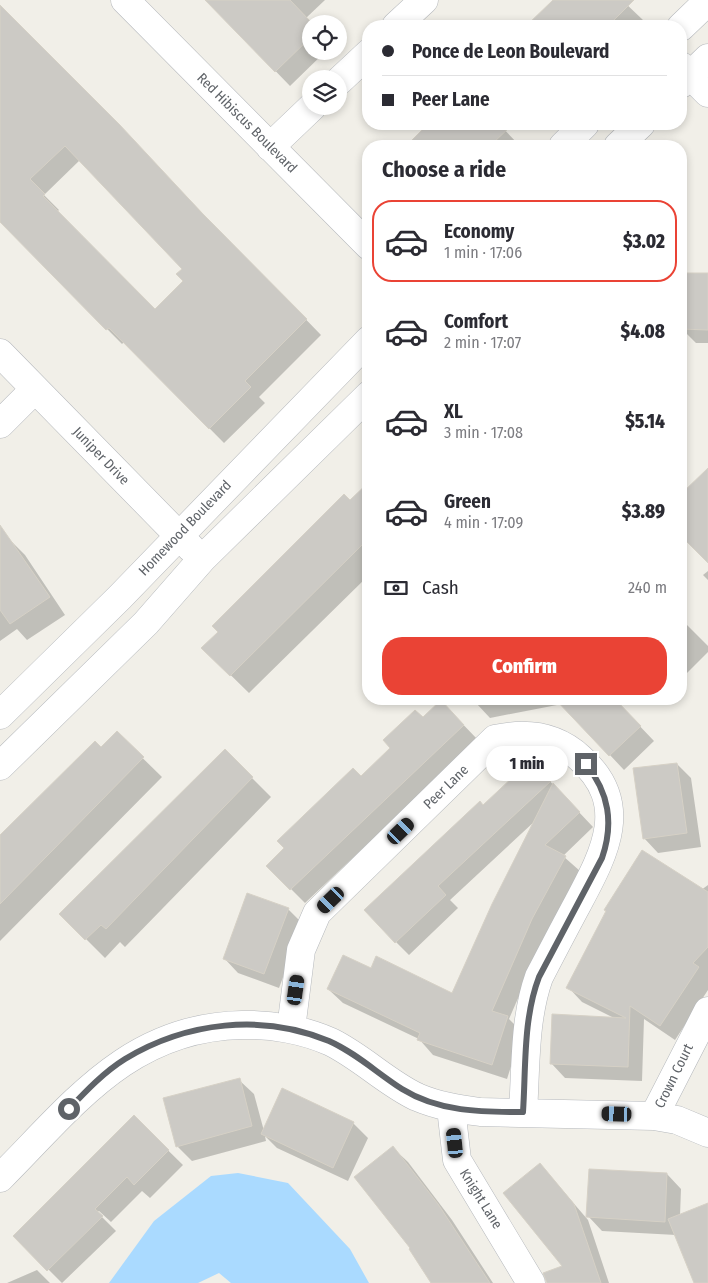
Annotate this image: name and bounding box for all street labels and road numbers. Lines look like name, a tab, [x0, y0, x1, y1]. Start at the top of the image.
street label: Red Hibiscus Boulevard	[194, 70, 300, 176]
street label: Juniper Drive	[69, 423, 133, 489]
street label: Homewood Boulevard	[135, 477, 235, 579]
street label: Peer Lane	[420, 761, 472, 813]
street label: Crown Court	[651, 1041, 697, 1111]
street label: Knight Lane	[456, 1166, 506, 1232]

